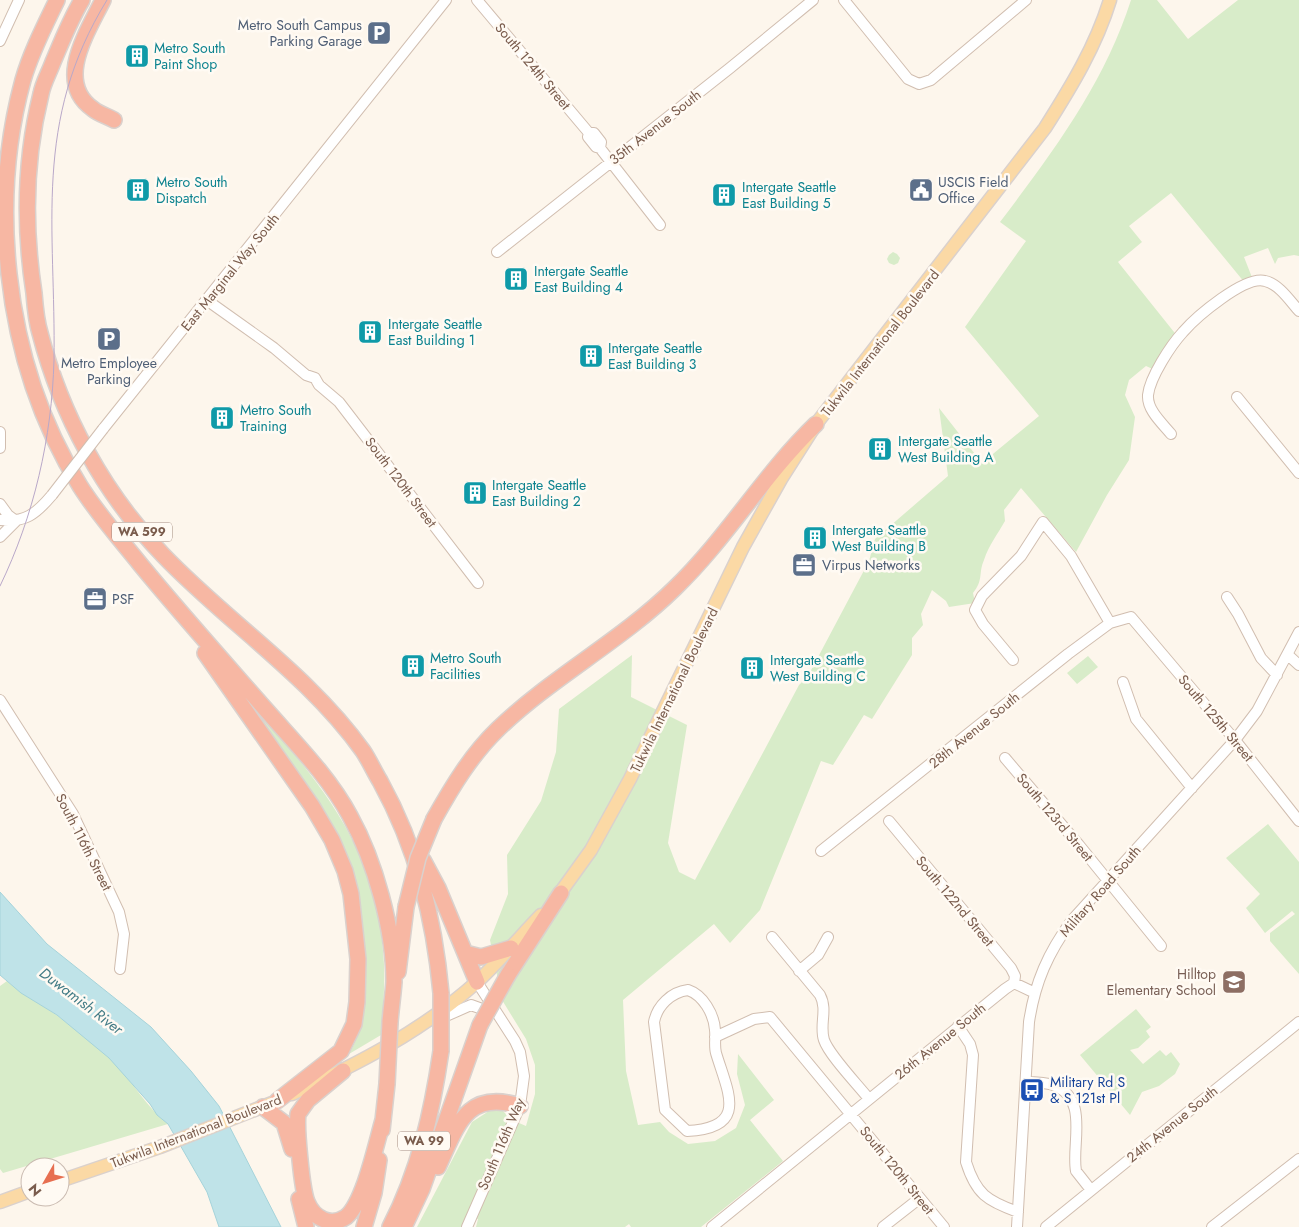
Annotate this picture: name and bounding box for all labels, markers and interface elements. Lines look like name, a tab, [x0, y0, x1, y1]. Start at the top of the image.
place label: Metro South Campus Parking Garage	[238, 15, 362, 51]
street label: South 124th Street	[491, 18, 576, 114]
parking icon: Metro South Campus Parking Garage	[366, 20, 392, 46]
place label: Metro South Paint Shop	[154, 38, 226, 74]
building icon: Metro South Paint Shop	[124, 43, 150, 69]
street label: 35th Avenue South	[605, 85, 705, 169]
place label: Metro South Dispatch	[156, 172, 228, 208]
place label: USCIS Field Office	[938, 172, 1008, 208]
building icon: Metro South Dispatch	[125, 177, 151, 203]
place label: Intergate Seattle East Building 5	[742, 177, 836, 213]
public building icon: USCIS Field Office	[908, 177, 934, 203]
building icon: Intergate Seattle East Building 5	[711, 182, 737, 208]
street label: East Marginal Way South	[176, 209, 284, 335]
place label: Intergate Seattle East Building 4	[534, 261, 628, 297]
street label: Tukwila International Boulevard	[816, 265, 944, 421]
building icon: Intergate Seattle East Building 4	[503, 266, 529, 292]
place label: Intergate Seattle East Building 1	[388, 314, 482, 350]
building icon: Intergate Seattle East Building 1	[357, 319, 383, 345]
parking icon: Metro Employee Parking	[96, 326, 122, 352]
place label: Intergate Seattle East Building 3	[608, 338, 702, 374]
building icon: Intergate Seattle East Building 3	[578, 343, 604, 369]
place label: Metro Employee Parking	[61, 353, 157, 389]
place label: Metro South Training	[240, 400, 312, 436]
building icon: Metro South Training	[209, 405, 235, 431]
place label: Intergate Seattle West Building A	[898, 431, 994, 467]
street label: South 120th Street	[360, 433, 442, 532]
building icon: Intergate Seattle West Building A	[867, 436, 893, 462]
place label: Intergate Seattle East Building 2	[492, 475, 586, 511]
building icon: Intergate Seattle East Building 2	[462, 480, 488, 506]
place label: Intergate Seattle West Building B	[832, 520, 926, 556]
road number: WA 599	[112, 522, 172, 542]
building icon: Intergate Seattle West Building B	[802, 525, 828, 551]
office icon: Virpus Networks	[791, 552, 817, 578]
place label: Virpus Networks	[822, 555, 920, 575]
office icon: PSF	[82, 586, 108, 612]
place label: PSF	[112, 589, 134, 609]
street label: Tukwila International Boulevard	[625, 604, 723, 776]
place label: Metro South Facilities	[430, 648, 502, 684]
place label: Intergate Seattle West Building C	[770, 650, 866, 686]
building icon: Metro South Facilities	[400, 653, 426, 679]
building icon: Intergate Seattle West Building C	[739, 655, 765, 681]
street label: South 125th Street	[1174, 670, 1259, 766]
street label: 28th Avenue South	[924, 687, 1024, 773]
street label: South 123rd Street	[1012, 768, 1098, 866]
street label: South 116th Street	[51, 790, 117, 895]
street label: Military Road South	[1055, 841, 1145, 941]
street label: South 122nd Street	[911, 851, 999, 951]
water label: Duwamish River	[35, 962, 128, 1040]
place label: Hilltop Elementary School	[1106, 964, 1216, 1000]
school or university icon: Hilltop Elementary School	[1221, 969, 1247, 995]
street label: 26th Avenue South	[890, 998, 990, 1084]
place label: Military Rd S & S 121st Pl	[1050, 1072, 1126, 1108]
bus stop icon: Military Rd S & S 121st Pl	[1019, 1077, 1045, 1103]
street label: 24th Avenue South	[1122, 1081, 1222, 1167]
street label: Tukwila International Boulevard	[108, 1089, 284, 1173]
street label: South 116th Way	[473, 1094, 530, 1193]
street label: South 120th Street	[855, 1122, 939, 1219]
road number: WA 99	[398, 1132, 450, 1150]
north arrow	[20, 1157, 70, 1207]
text: N	[24, 1180, 46, 1201]

